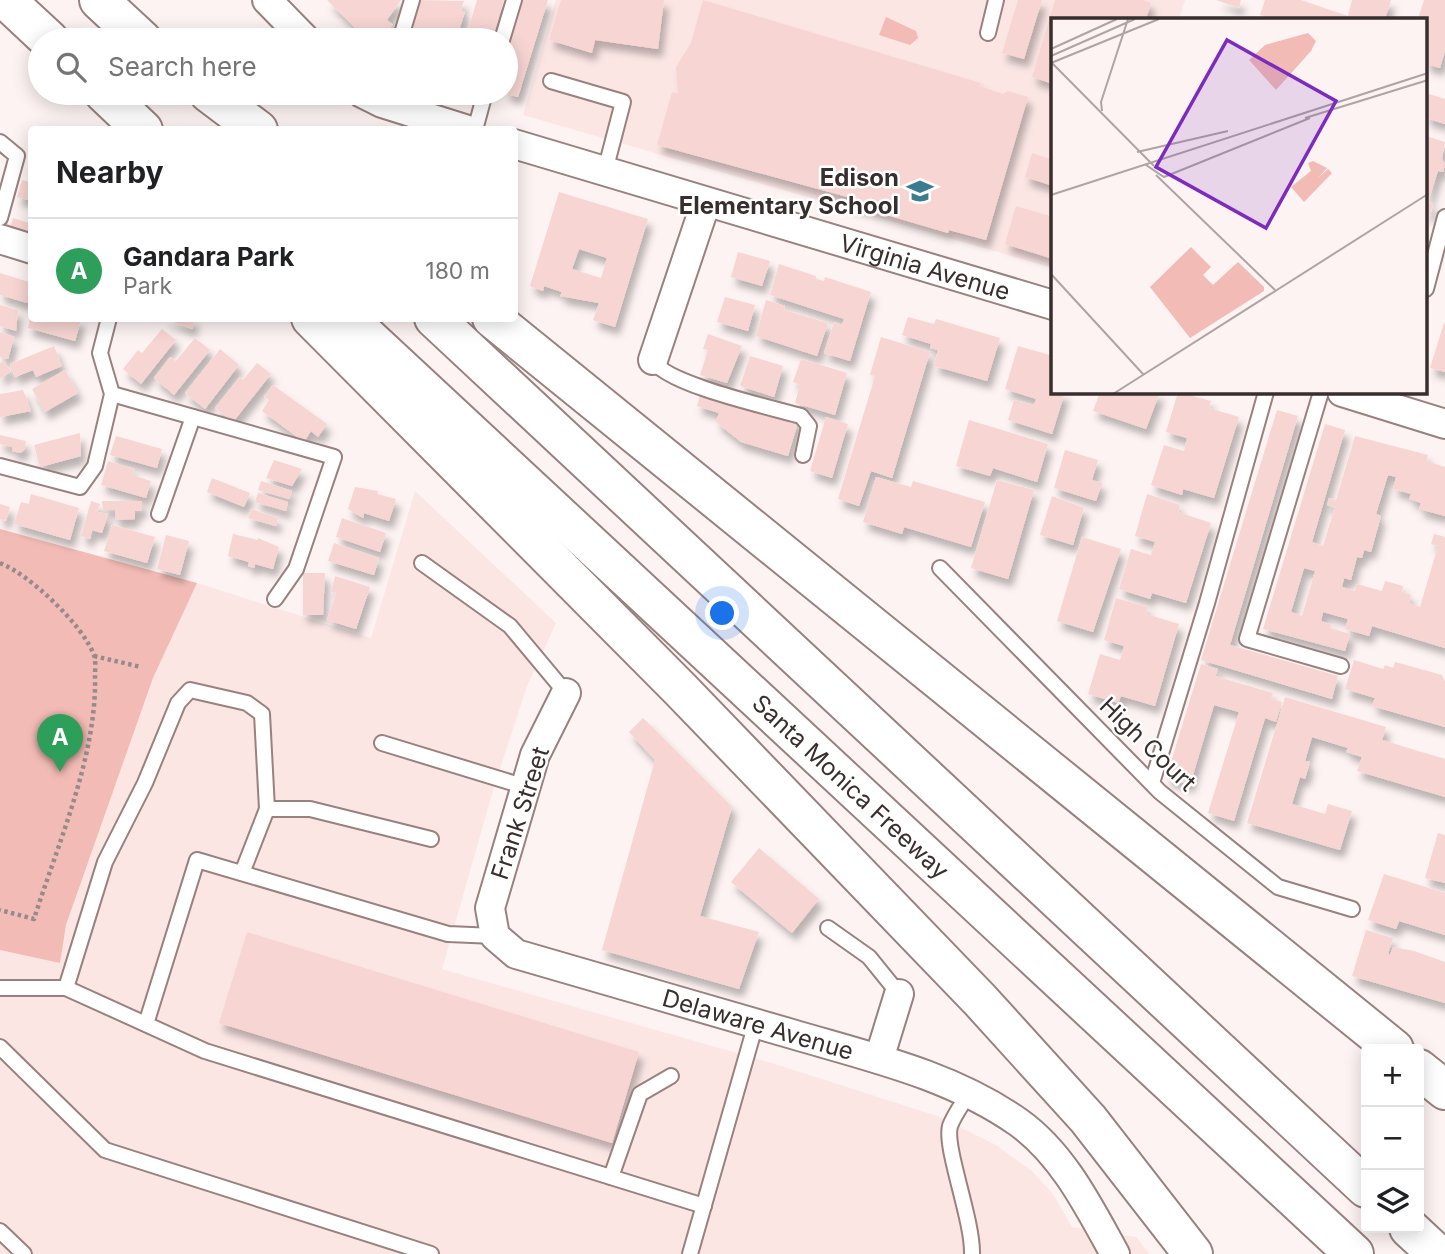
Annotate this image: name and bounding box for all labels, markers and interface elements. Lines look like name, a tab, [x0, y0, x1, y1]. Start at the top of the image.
inset map	[1051, 18, 1428, 394]
search box	[28, 28, 518, 105]
icon: search	[52, 48, 90, 86]
text: Search here	[108, 51, 257, 82]
text: Nearby	[56, 154, 164, 190]
place label: Edison Elementary School	[679, 163, 899, 220]
school or university icon: Edison Elementary School	[905, 176, 935, 206]
street label: Virginia Avenue	[837, 228, 1014, 306]
text: Gandara Park	[123, 241, 294, 272]
text: A	[70, 257, 88, 285]
text: 180 m	[425, 257, 490, 285]
text: Park	[123, 272, 172, 300]
your location	[705, 596, 739, 630]
street label: Santa Monica Freeway	[747, 688, 955, 885]
street label: High Court	[1094, 691, 1202, 797]
pin: A	[37, 714, 83, 772]
street label: Frank Street	[485, 743, 555, 883]
street label: Delaware Avenue	[659, 983, 857, 1065]
map controls	[1361, 1044, 1424, 1233]
button: +	[1361, 1044, 1424, 1107]
button: −	[1361, 1107, 1424, 1170]
button: layers	[1361, 1170, 1424, 1233]

